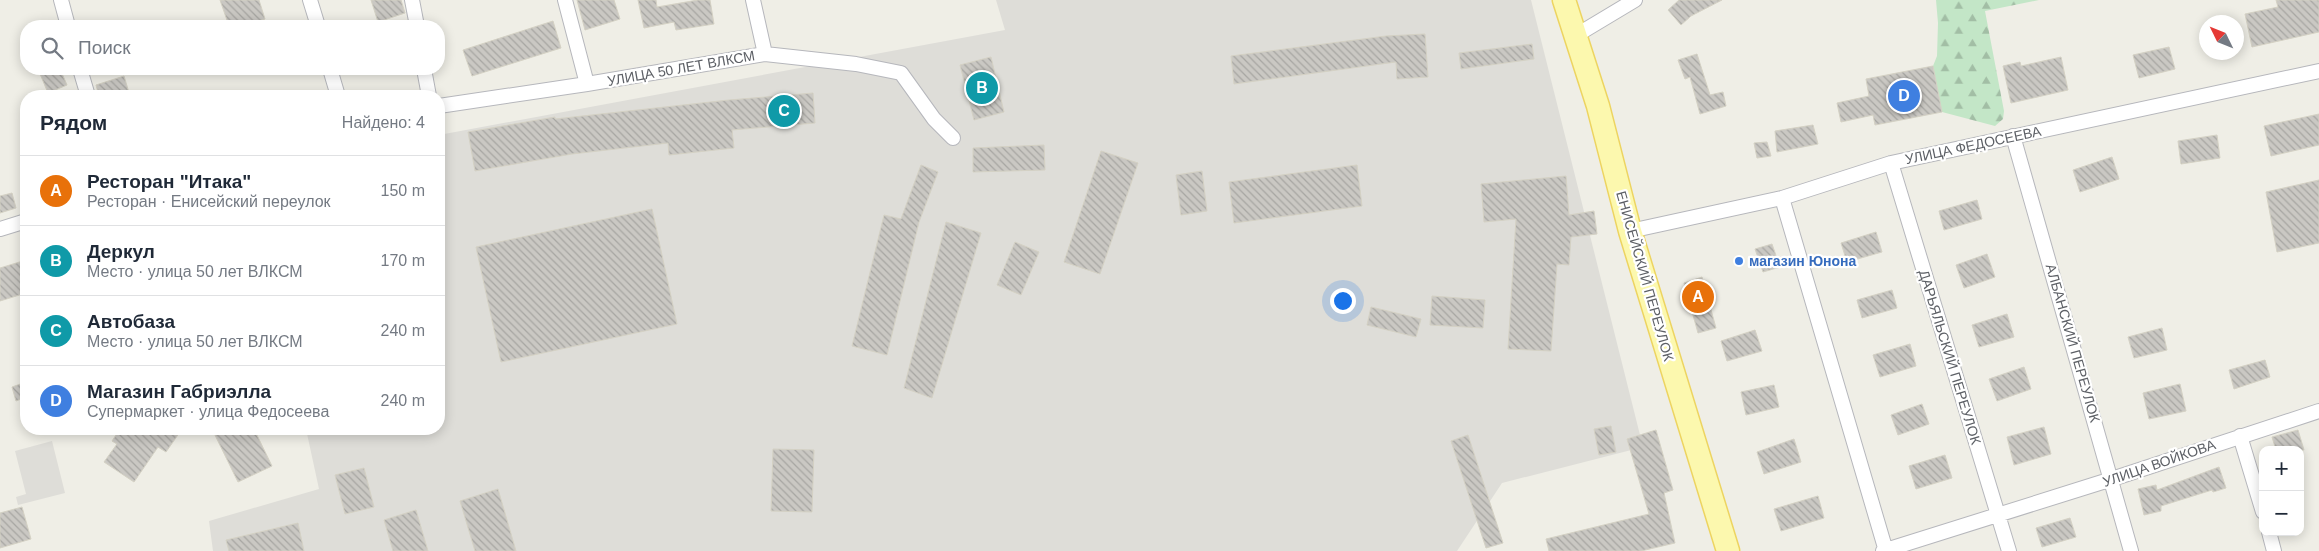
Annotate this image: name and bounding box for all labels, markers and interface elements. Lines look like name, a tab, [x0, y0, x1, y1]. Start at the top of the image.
north arrow	[2199, 15, 2244, 60]
search box	[20, 20, 445, 75]
icon: search	[38, 34, 66, 62]
text: Поиск	[78, 37, 131, 58]
street label: УЛИЦА 50 ЛЕТ ВЛКСМ	[606, 47, 756, 89]
pin: B	[966, 69, 998, 107]
pin: D	[1888, 77, 1920, 115]
pin: C	[768, 92, 800, 130]
text: Рядом	[40, 111, 107, 134]
text: Найдено: 4	[342, 114, 425, 131]
street label: УЛИЦА ФЕДОСЕЕВА	[1904, 123, 2043, 167]
text: Ресторан "Итака"	[87, 171, 251, 192]
text: A	[50, 182, 62, 199]
text: 150 m	[381, 182, 425, 199]
street label: ЕНИСЕЙСКИЙ ПЕРЕУЛОК	[1613, 189, 1678, 364]
text: Ресторан · Енисейский переулок	[87, 193, 331, 210]
text: Деркул	[87, 241, 155, 262]
text: B	[50, 252, 62, 269]
text: 170 m	[381, 252, 425, 269]
place label: магазин Юнона	[1749, 253, 1857, 269]
marker: магазин Юнона	[1733, 255, 1745, 267]
street label: АЛБАНСКИЙ ПЕРЕУЛОК	[2043, 262, 2105, 425]
text: Место · улица 50 лет ВЛКСМ	[87, 263, 303, 280]
street label: ДАРЬЯЛЬСКИЙ ПЕРЕУЛОК	[1916, 267, 1985, 447]
pin: A	[1682, 278, 1714, 316]
your location	[1330, 288, 1356, 314]
text: Автобаза	[87, 311, 175, 332]
text: C	[50, 322, 62, 339]
text: 240 m	[381, 322, 425, 339]
text: Место · улица 50 лет ВЛКСМ	[87, 333, 303, 350]
text: Магазин Габриэлла	[87, 381, 271, 402]
text: D	[50, 392, 62, 409]
text: 240 m	[381, 392, 425, 409]
text: Супермаркет · улица Федосеева	[87, 403, 329, 420]
street label: УЛИЦА ВОЙКОВА	[2100, 435, 2218, 490]
map controls	[2259, 446, 2304, 536]
button: +	[2259, 446, 2304, 491]
button: −	[2259, 491, 2304, 536]

